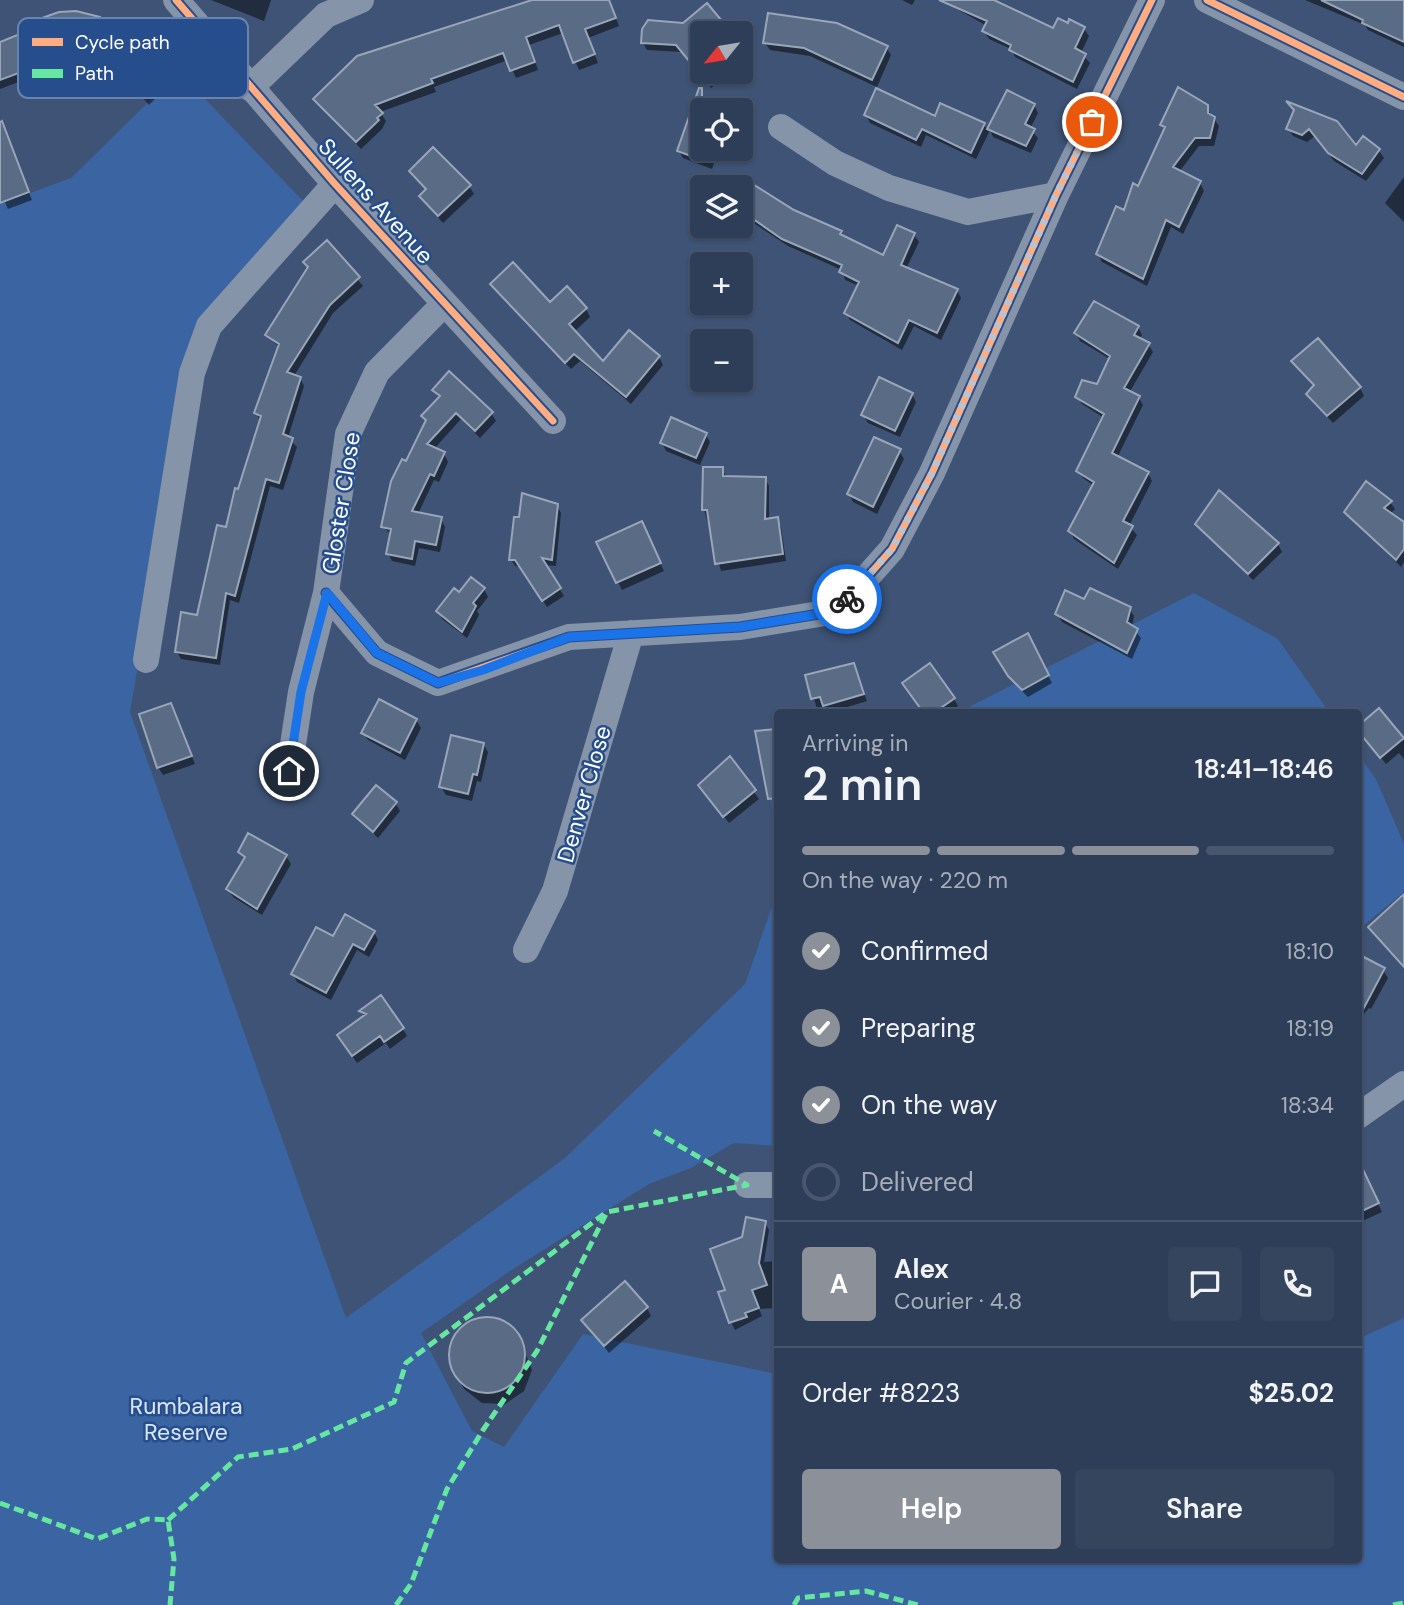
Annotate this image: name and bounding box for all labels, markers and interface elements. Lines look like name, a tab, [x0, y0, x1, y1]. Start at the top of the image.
legend	[18, 18, 248, 98]
north arrow	[690, 21, 752, 84]
map controls	[690, 21, 753, 392]
text: Cycle path	[75, 30, 170, 55]
text: Path	[75, 61, 114, 86]
pin	[1062, 92, 1122, 152]
button: locate	[690, 98, 753, 161]
icon: bag	[1073, 103, 1111, 141]
street label: Sullens Avenue	[312, 132, 440, 270]
button: layers	[690, 175, 753, 238]
button: +	[690, 252, 753, 315]
button: −	[690, 329, 753, 392]
street label: Gloster Close	[315, 430, 367, 576]
courier	[812, 564, 882, 634]
icon: bike	[828, 580, 866, 618]
street label: Denver Close	[550, 722, 618, 866]
text: Arriving in	[802, 728, 908, 758]
pin	[259, 741, 319, 801]
icon: home	[270, 752, 308, 790]
text: 18:41–18:46	[1194, 752, 1334, 786]
text: 2 min	[802, 754, 922, 814]
text: On the way · 220 m	[802, 865, 1008, 895]
icon: check	[802, 932, 840, 970]
text: Confirmed	[861, 934, 988, 968]
text: 18:10	[1285, 936, 1334, 966]
icon: check	[802, 1009, 840, 1047]
text: Preparing	[861, 1011, 976, 1045]
text: 18:19	[1287, 1013, 1334, 1043]
icon: check	[802, 1086, 840, 1124]
text: On the way	[861, 1088, 997, 1122]
text: 18:34	[1281, 1090, 1334, 1120]
text: Delivered	[861, 1165, 974, 1199]
button: chat	[1168, 1247, 1242, 1321]
button: phone	[1260, 1247, 1334, 1321]
text: Alex	[894, 1252, 949, 1286]
text: A	[830, 1267, 848, 1301]
text: Courier · 4.8	[894, 1286, 1022, 1316]
text: Order #8223	[802, 1376, 960, 1410]
text: $25.02	[1248, 1376, 1334, 1410]
park label: Rumbalara Reserve	[130, 1391, 242, 1447]
button: Help	[802, 1469, 1061, 1549]
button: Share	[1075, 1469, 1334, 1549]

